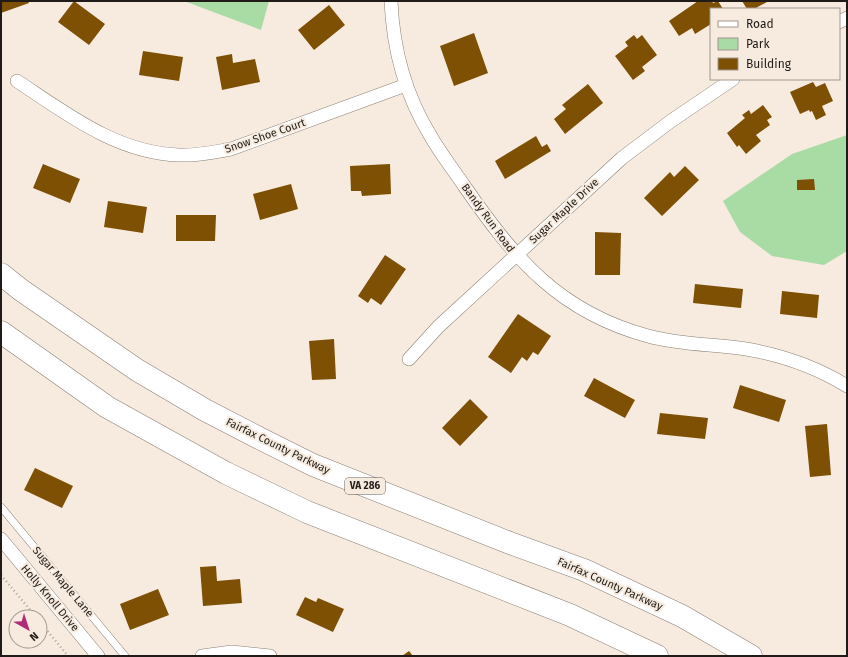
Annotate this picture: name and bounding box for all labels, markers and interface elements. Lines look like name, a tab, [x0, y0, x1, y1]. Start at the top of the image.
legend	[710, 8, 840, 80]
text: Road	[746, 17, 774, 31]
text: Park	[746, 37, 770, 51]
text: Building	[746, 57, 792, 71]
street label: Snow Shoe Court	[223, 116, 307, 156]
street label: Sugar Maple Drive	[527, 176, 601, 246]
street label: Bandy Run Road	[459, 181, 517, 255]
street label: Fairfax County Parkway	[224, 415, 333, 477]
road number: VA 286	[345, 478, 385, 494]
street label: Sugar Maple Lane	[30, 544, 96, 620]
street label: Fairfax County Parkway	[555, 555, 665, 613]
street label: Holly Knoll Drive	[18, 562, 82, 634]
north arrow	[8, 609, 48, 649]
text: N	[27, 629, 41, 644]

